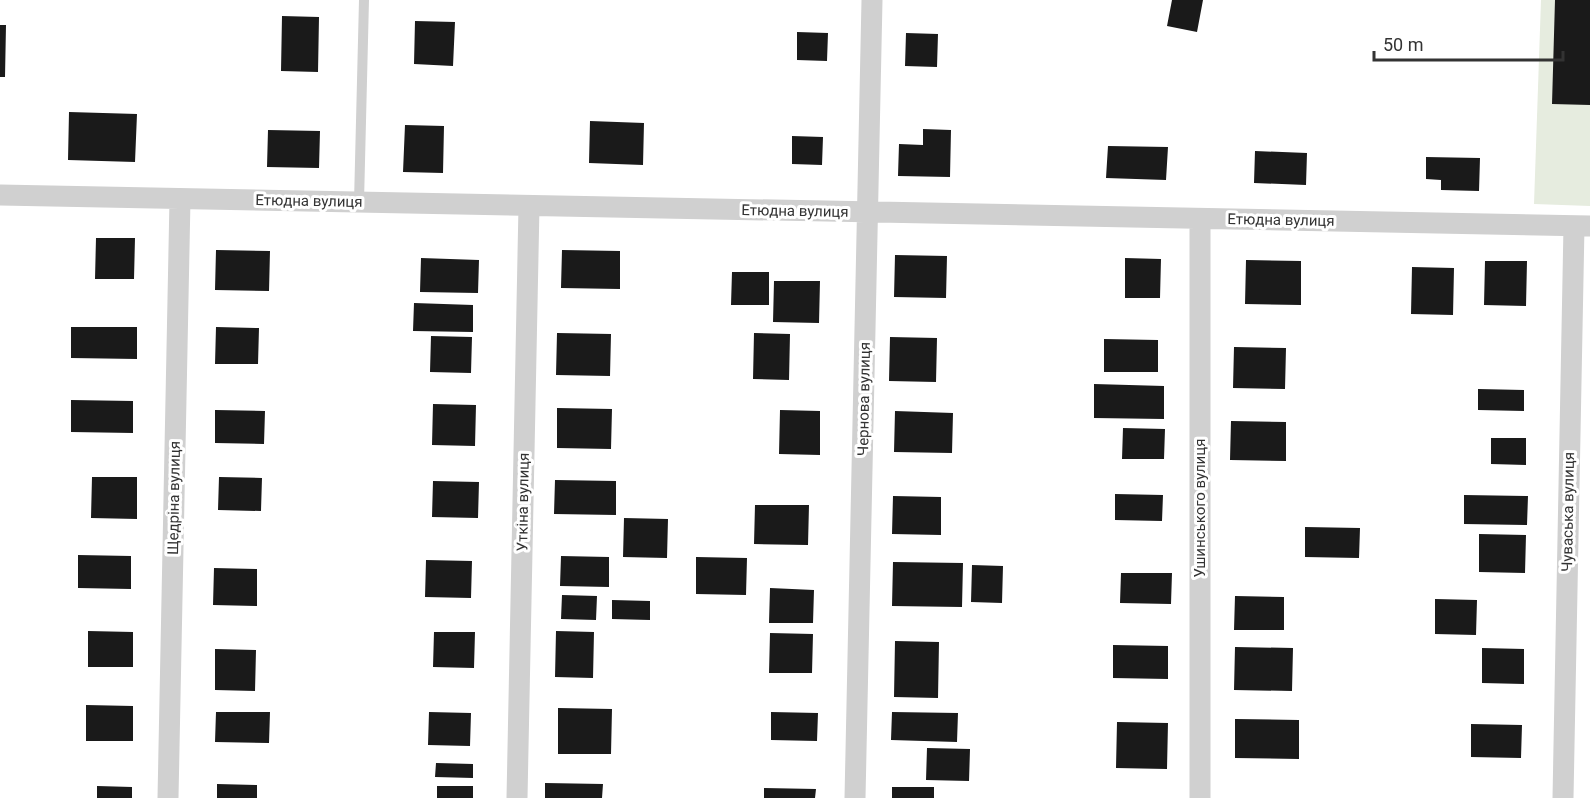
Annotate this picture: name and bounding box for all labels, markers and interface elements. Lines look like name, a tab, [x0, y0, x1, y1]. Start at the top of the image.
scale bar	[1374, 24, 1563, 62]
text: 50 m	[1383, 34, 1423, 55]
street label: Етюдна вулиця	[255, 191, 363, 211]
street label: Етюдна вулиця	[741, 201, 849, 221]
street label: Етюдна вулиця	[1227, 210, 1335, 230]
street label: Чернова вулиця	[854, 342, 874, 456]
street label: Ушинського вулиця	[1191, 439, 1209, 577]
street label: Щедріна вулиця	[164, 441, 184, 555]
street label: Уткіна вулиця	[513, 452, 533, 552]
street label: Чуваська вулиця	[1558, 452, 1578, 572]

